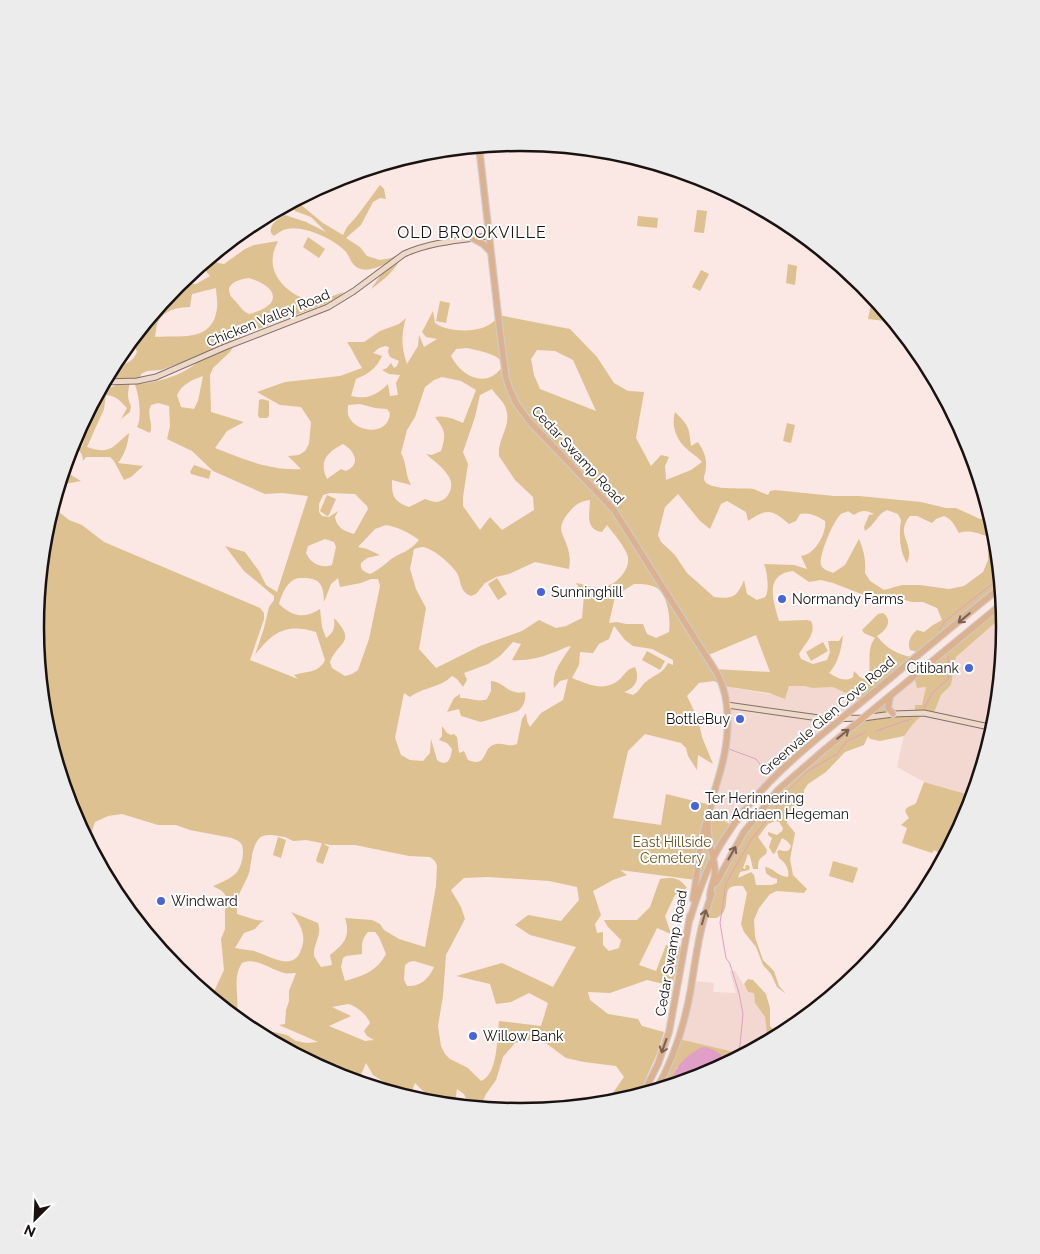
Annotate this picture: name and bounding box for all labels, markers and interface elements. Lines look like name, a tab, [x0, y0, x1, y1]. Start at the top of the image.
district label: OLD BROOKVILLE	[397, 223, 547, 242]
street label: Chicken Valley Road	[204, 286, 332, 350]
street label: Cedar Swamp Road	[528, 403, 628, 507]
place label: Sunninghill	[551, 584, 623, 600]
marker: Sunninghill	[535, 586, 547, 598]
place label: Normandy Farms	[792, 591, 904, 607]
marker: Normandy Farms	[776, 593, 788, 605]
one-way arrow	[957, 612, 970, 624]
street label: Greenvale Glen Cove Road	[756, 653, 898, 779]
place label: Citibank	[907, 660, 960, 676]
marker: Citibank	[963, 662, 975, 674]
place label: BottleBuy	[666, 711, 730, 727]
marker: BottleBuy	[734, 713, 746, 725]
one-way arrow	[836, 728, 849, 739]
place label: Ter Herinnering aan Adriaen Hegeman	[705, 790, 849, 822]
marker: Ter Herinnering aan Adriaen Hegeman	[689, 800, 701, 812]
park label: East Hillside Cemetery	[633, 834, 711, 866]
one-way arrow	[727, 846, 737, 860]
street label: Cedar Swamp Road	[652, 889, 690, 1017]
place label: Windward	[171, 893, 238, 909]
marker: Windward	[155, 895, 167, 907]
one-way arrow	[700, 909, 710, 925]
place label: Willow Bank	[483, 1028, 564, 1044]
marker: Willow Bank	[467, 1030, 479, 1042]
one-way arrow	[659, 1038, 668, 1053]
north arrow	[10, 1194, 60, 1244]
text: N	[22, 1221, 38, 1240]

